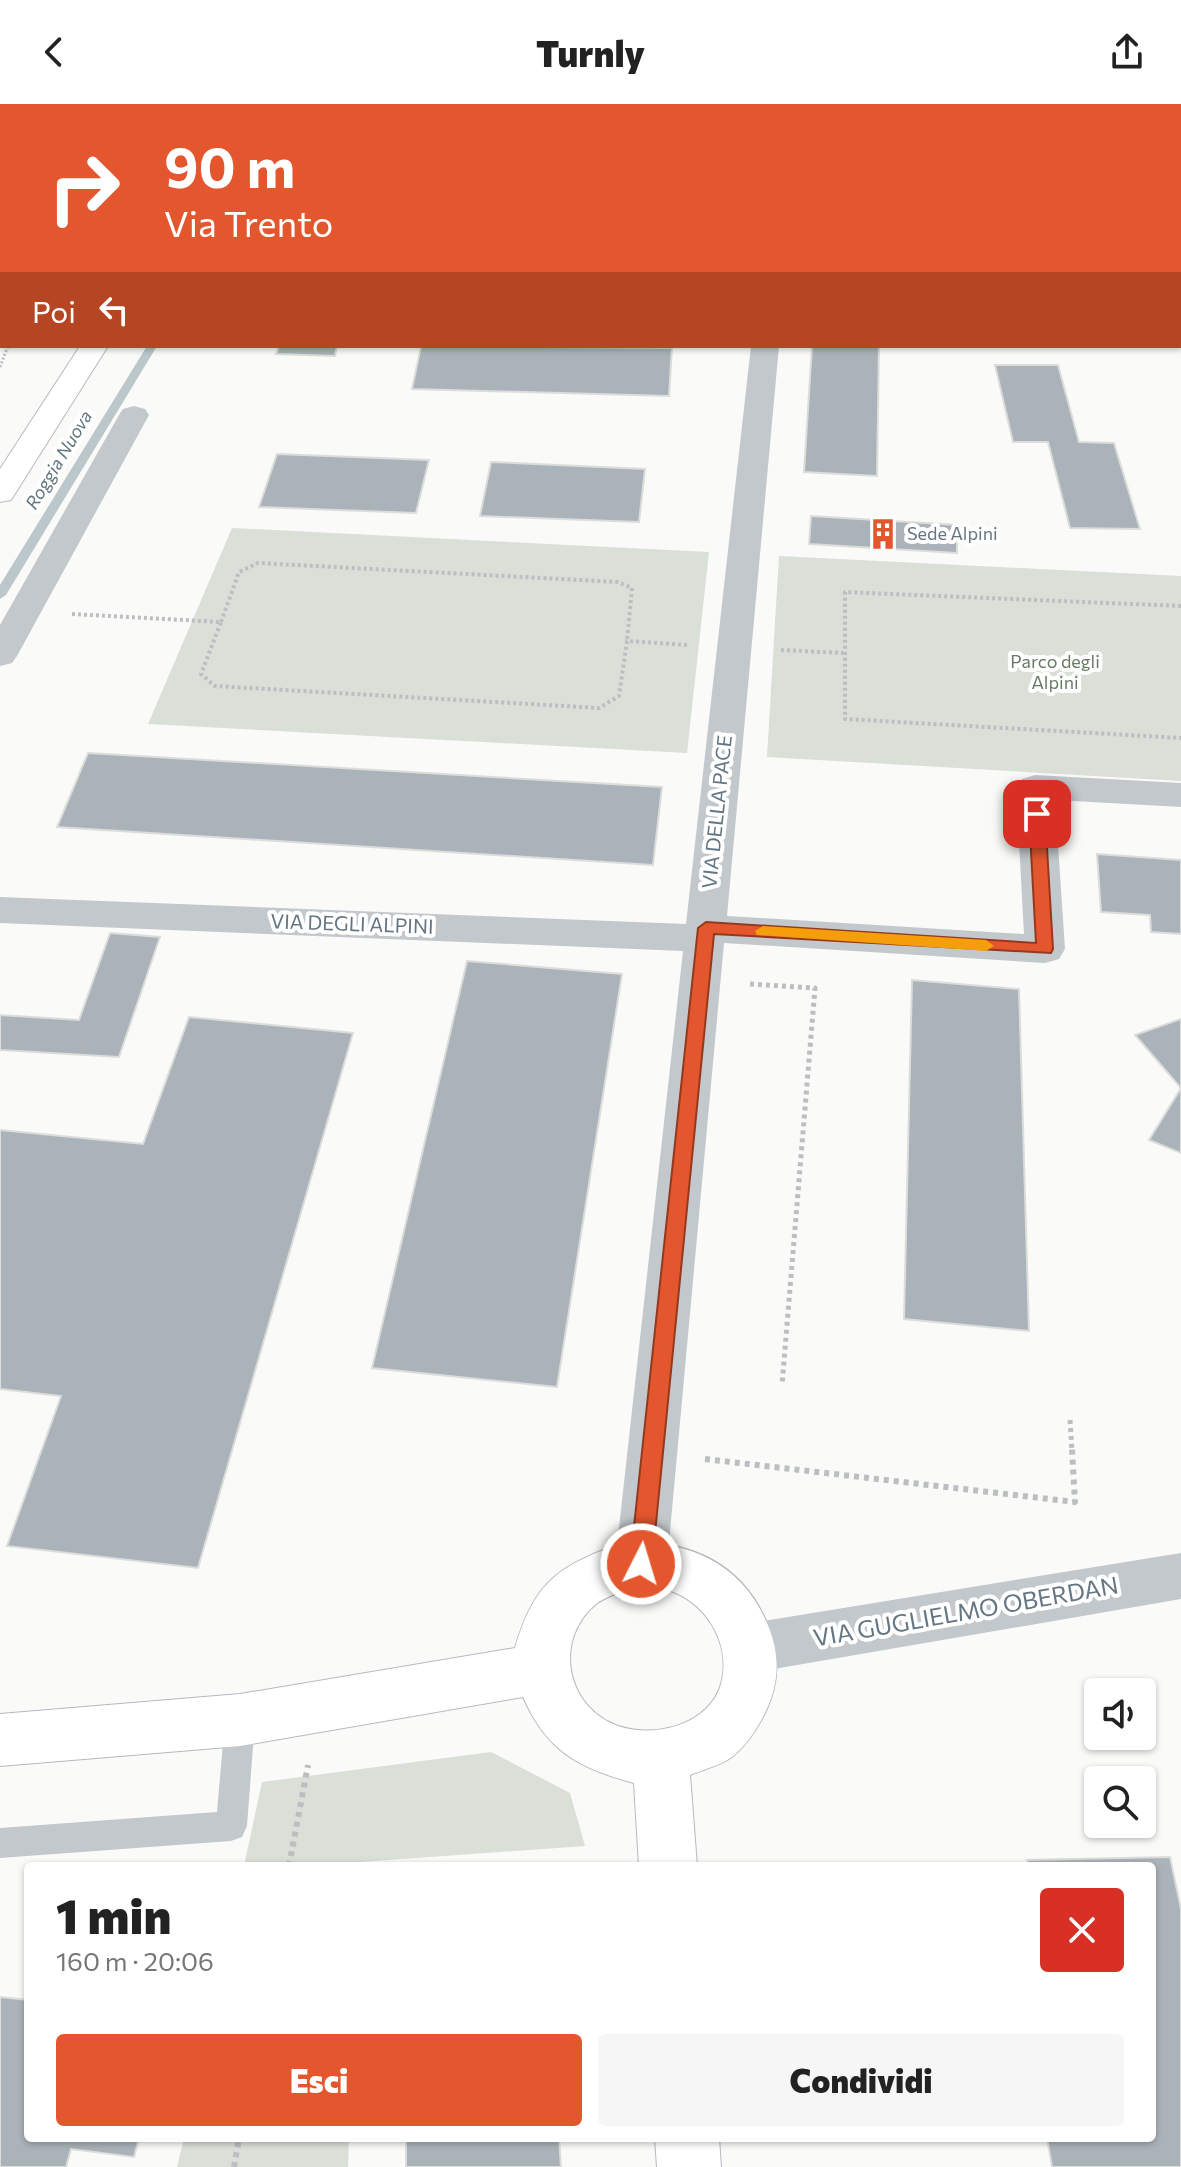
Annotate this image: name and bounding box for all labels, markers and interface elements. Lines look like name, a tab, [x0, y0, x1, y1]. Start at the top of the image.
icon: back	[32, 30, 76, 74]
text: Turnly	[536, 30, 645, 74]
icon: share	[1105, 30, 1149, 74]
text: 90 m	[164, 131, 295, 200]
icon: right	[32, 136, 136, 240]
text: Via Trento	[164, 200, 333, 244]
icon: left	[92, 288, 136, 332]
text: Poi	[32, 292, 76, 329]
water label: Roggia Nuova	[20, 406, 96, 513]
building icon: Sede Alpini	[866, 517, 900, 551]
place label: Sede Alpini	[907, 522, 998, 544]
park label: Parco degli Alpini	[1010, 650, 1100, 693]
street label: VIA DELLA PACE	[696, 734, 736, 890]
pin	[1003, 780, 1071, 848]
icon: arrive	[1015, 792, 1059, 836]
street label: VIA DEGLI ALPINI	[270, 908, 434, 938]
position arrow	[599, 1522, 683, 1606]
street label: VIA GUGLIELMO OBERDAN	[811, 1569, 1121, 1652]
map controls	[1084, 1678, 1156, 1838]
button: sound	[1084, 1678, 1156, 1750]
button: search	[1084, 1766, 1156, 1838]
text: 1 min	[56, 1885, 171, 1944]
button: close	[1040, 1888, 1124, 1972]
text: 160 m · 20:06	[56, 1945, 214, 1976]
button: Esci	[56, 2034, 582, 2126]
button: Condividi	[598, 2034, 1124, 2126]

